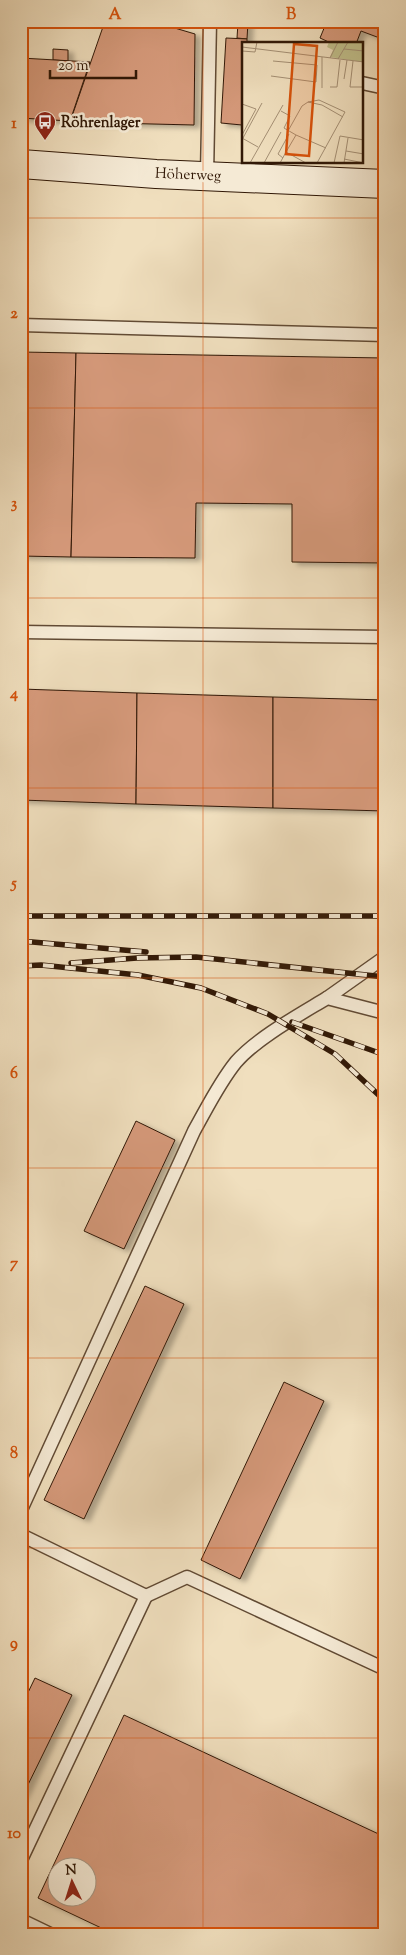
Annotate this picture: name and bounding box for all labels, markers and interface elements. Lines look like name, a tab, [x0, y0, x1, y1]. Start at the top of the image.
text: A	[109, 4, 122, 27]
text: B	[286, 4, 296, 27]
inset map	[242, 42, 364, 164]
scale bar	[50, 48, 136, 80]
text: 20 m	[58, 56, 89, 77]
bus stop icon: Röhrenlager	[33, 110, 57, 141]
text: 1	[11, 113, 17, 136]
place label: Röhrenlager	[61, 113, 141, 134]
street label: Höherweg	[154, 164, 221, 187]
text: 2	[10, 303, 18, 326]
text: 3	[11, 493, 18, 516]
text: 4	[9, 683, 18, 706]
text: 5	[9, 873, 17, 896]
text: 6	[10, 1063, 18, 1086]
text: 7	[10, 1253, 19, 1276]
text: 8	[10, 1443, 18, 1466]
text: 9	[10, 1633, 18, 1656]
text: 10	[7, 1823, 21, 1846]
north arrow	[48, 1858, 98, 1908]
text: N	[65, 1861, 78, 1881]

